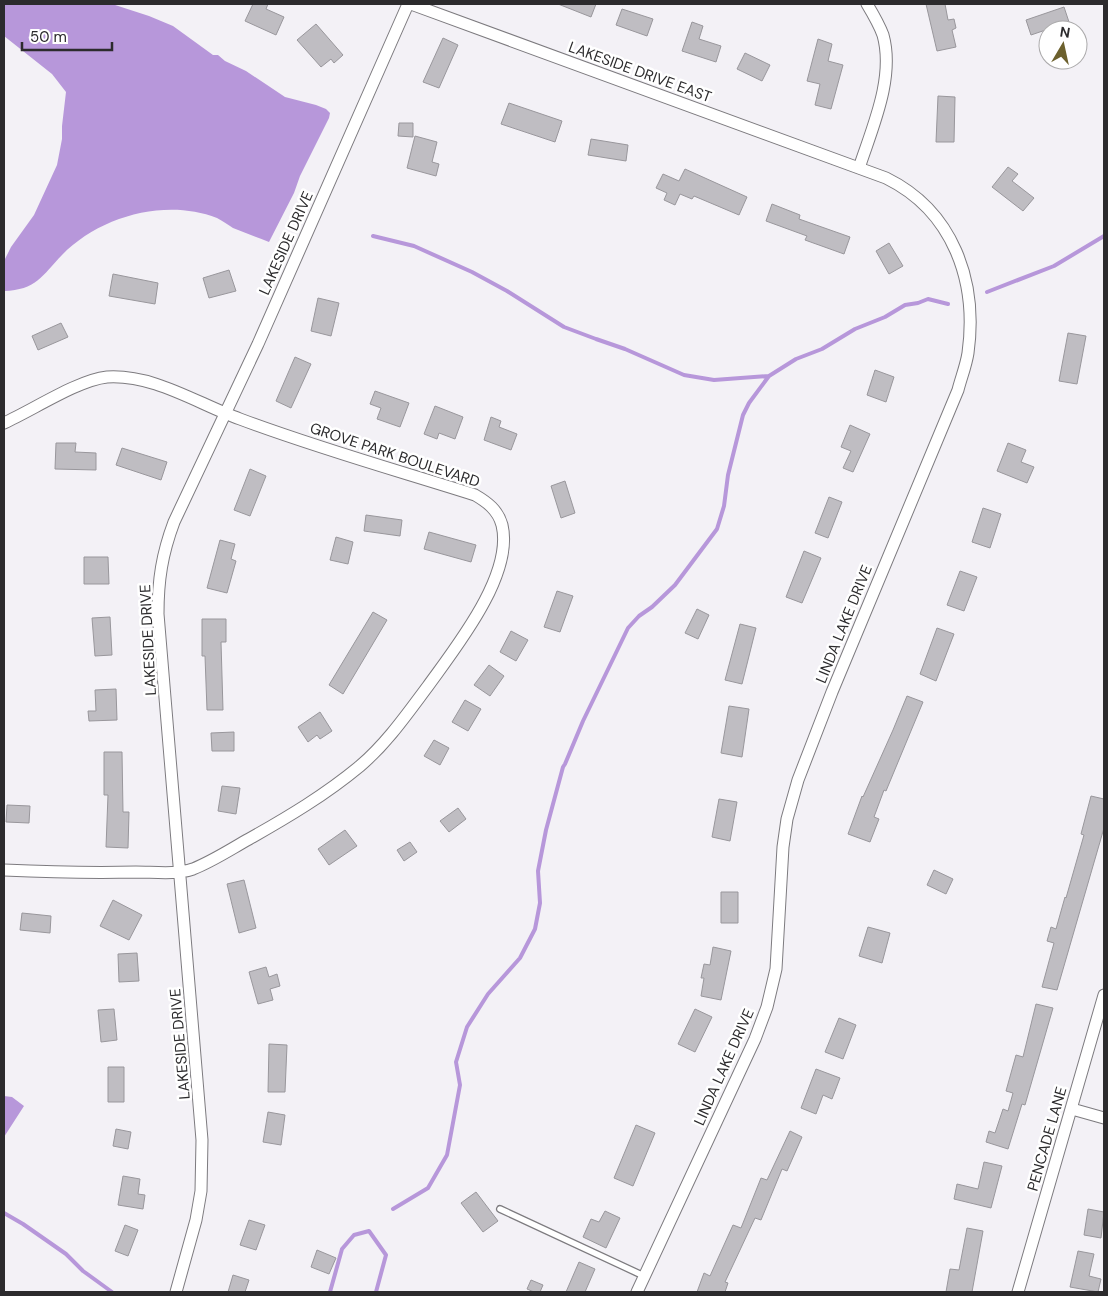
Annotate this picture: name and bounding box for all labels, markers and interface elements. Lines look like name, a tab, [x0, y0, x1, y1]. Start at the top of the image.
scale bar	[22, 20, 112, 52]
north arrow	[1038, 20, 1088, 70]
text: N	[1059, 22, 1071, 42]
text: 50 m	[30, 27, 67, 47]
street label: LAKESIDE DRIVE EAST	[566, 37, 714, 107]
street label: LAKESIDE DRIVE	[254, 188, 318, 298]
street label: GROVE PARK BOULEVARD	[307, 418, 483, 492]
street label: LINDA LAKE DRIVE	[811, 562, 877, 686]
street label: LAKESIDE DRIVE	[135, 584, 161, 696]
street label: LAKESIDE DRIVE	[165, 988, 195, 1100]
street label: LINDA LAKE DRIVE	[689, 1006, 759, 1128]
street label: PENCADE LANE	[1023, 1085, 1071, 1193]

